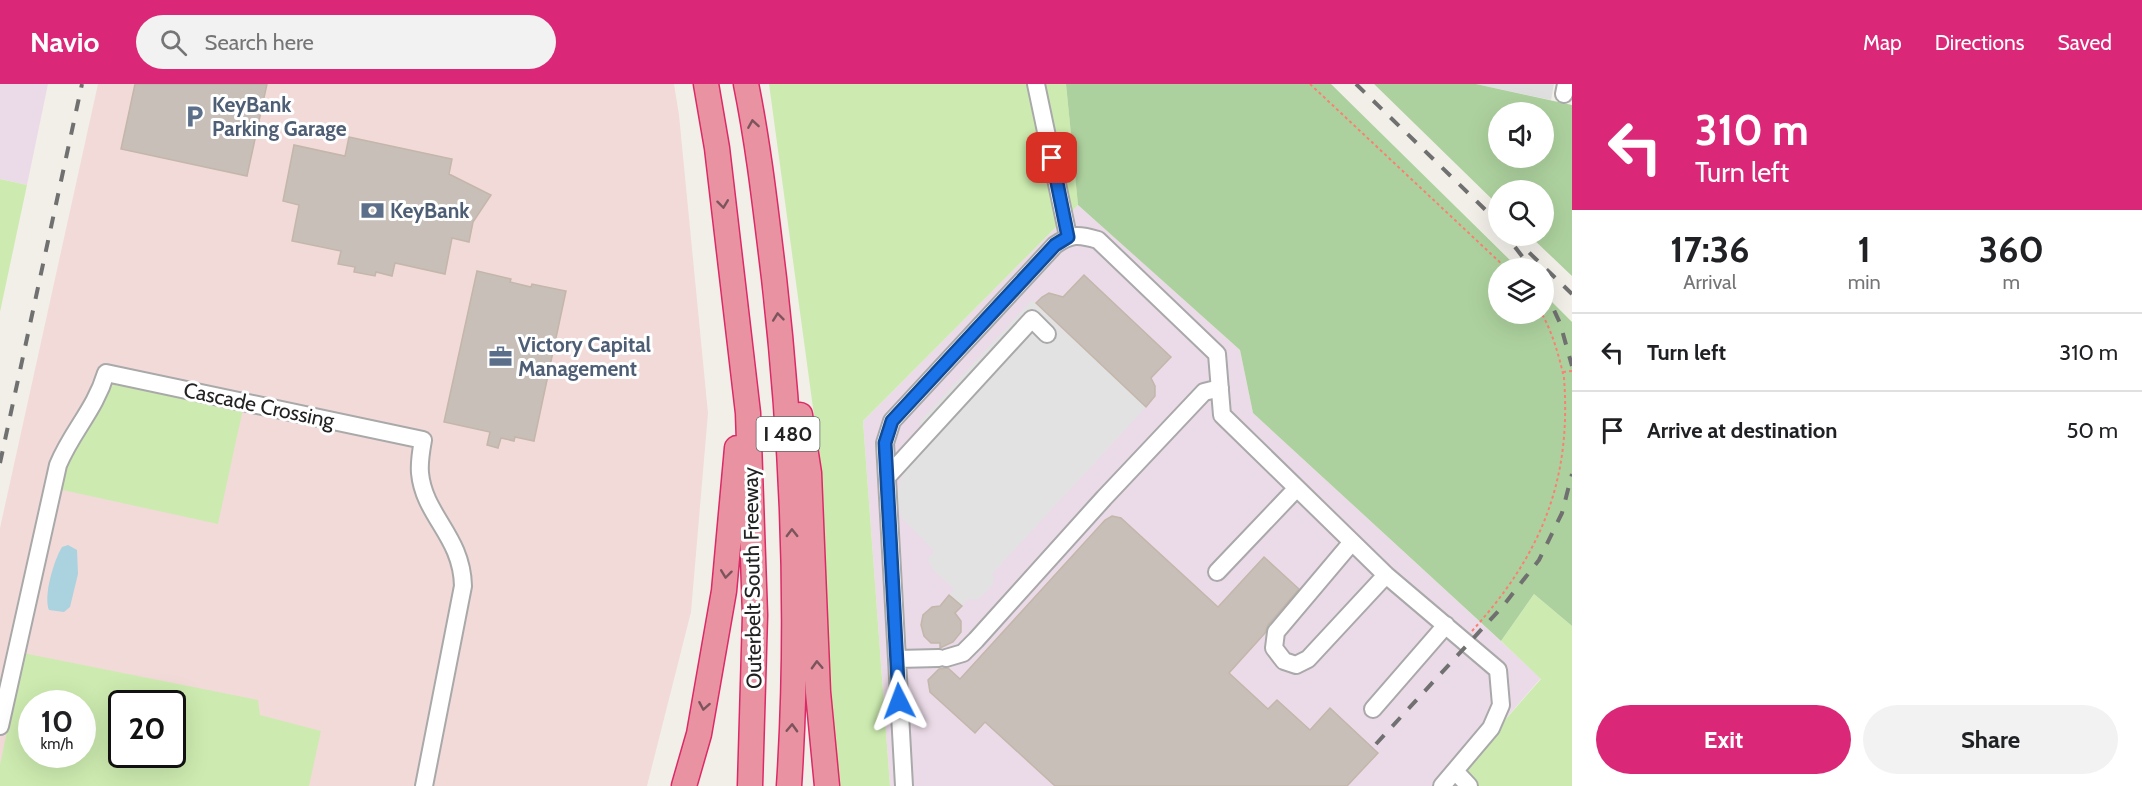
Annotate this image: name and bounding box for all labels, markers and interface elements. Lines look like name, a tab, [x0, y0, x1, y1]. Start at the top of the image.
search box	[136, 15, 556, 69]
text: Navio	[30, 25, 100, 59]
icon: search	[157, 26, 190, 59]
text: Search here	[205, 29, 314, 56]
text: Map	[1863, 30, 1902, 55]
text: Directions	[1935, 30, 2024, 55]
text: Saved	[2057, 30, 2112, 55]
place label: KeyBank Parking Garage	[212, 92, 347, 141]
map controls	[1488, 102, 1554, 324]
button: sound	[1488, 102, 1554, 168]
parking icon: KeyBank Parking Garage	[181, 103, 207, 129]
text: 310 m	[1695, 104, 1809, 156]
icon: left	[1596, 108, 1674, 186]
one-way arrow	[747, 119, 759, 128]
pin	[1026, 132, 1077, 183]
icon: arrive	[1035, 141, 1068, 174]
text: Turn left	[1695, 156, 1789, 189]
button: search	[1488, 180, 1554, 246]
bank icon: KeyBank	[359, 197, 385, 223]
place label: KeyBank	[390, 198, 470, 223]
one-way arrow	[716, 200, 729, 209]
text: 17:36	[1670, 227, 1749, 271]
text: 1	[1857, 227, 1871, 271]
text: 360	[1979, 227, 2044, 271]
button: layers	[1488, 258, 1554, 324]
text: Arrival	[1683, 270, 1736, 294]
text: min	[1848, 270, 1881, 294]
text: m	[2003, 270, 2020, 294]
one-way arrow	[772, 313, 785, 322]
place label: Victory Capital Management	[518, 332, 652, 381]
icon: left	[1596, 336, 1629, 369]
text: Turn left	[1647, 339, 1726, 366]
text: 310 m	[2059, 339, 2118, 366]
office icon: Victory Capital Management	[487, 343, 513, 369]
street label: Cascade Crossing	[181, 377, 337, 433]
icon: arrive	[1596, 414, 1629, 447]
road number: I 480	[756, 417, 820, 451]
text: Arrive at destination	[1647, 417, 1837, 444]
text: 50 m	[2066, 417, 2118, 444]
street label: Outerbelt South Freeway	[738, 466, 766, 689]
one-way arrow	[786, 528, 798, 537]
one-way arrow	[721, 569, 733, 579]
one-way arrow	[811, 660, 824, 669]
position arrow	[867, 669, 931, 733]
speed limit sign: 20	[108, 690, 186, 768]
one-way arrow	[698, 701, 711, 711]
text: 10	[41, 703, 73, 740]
button: Exit	[1596, 705, 1851, 774]
button: Share	[1863, 705, 2118, 774]
one-way arrow	[785, 723, 798, 732]
text: km/h	[41, 735, 73, 753]

